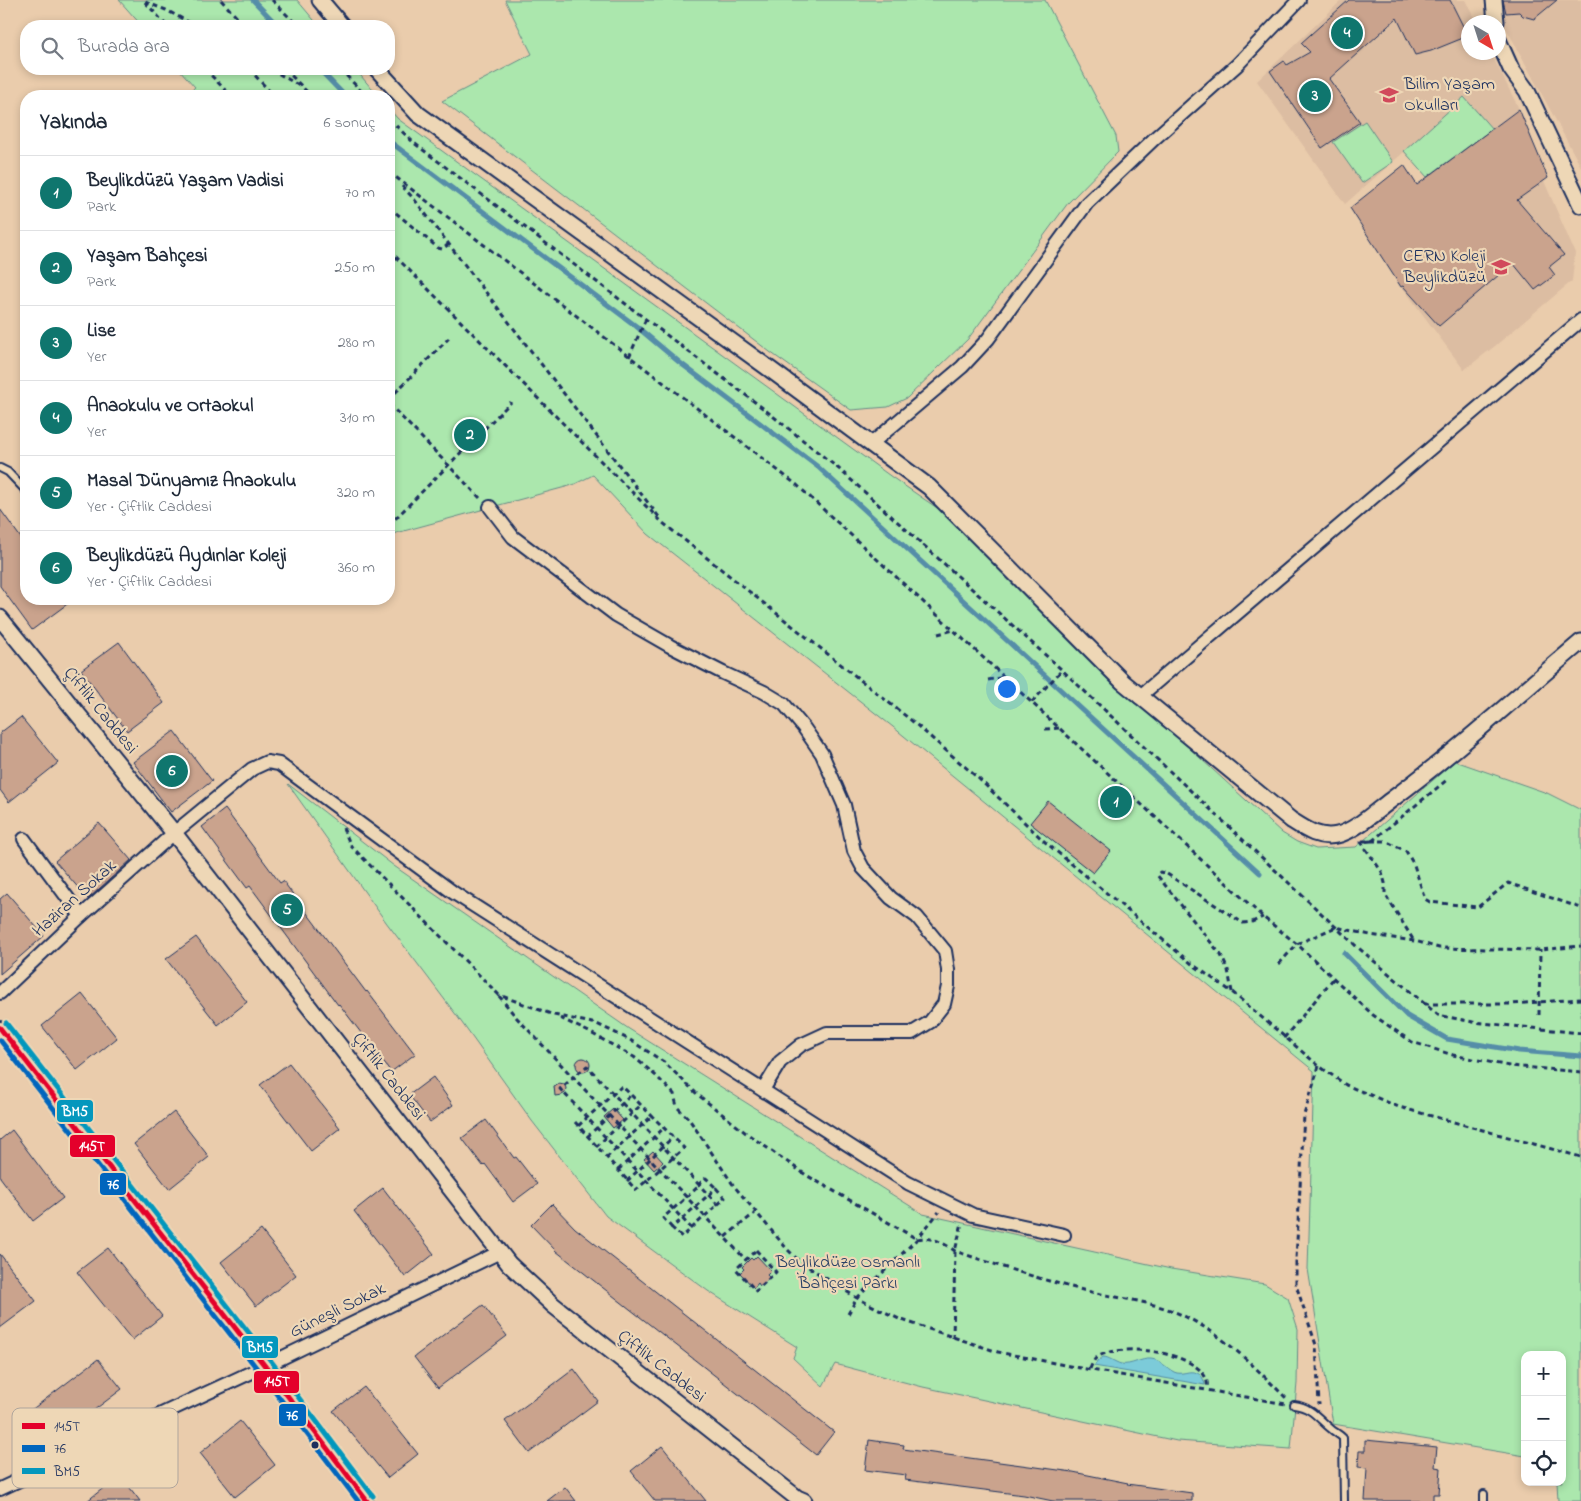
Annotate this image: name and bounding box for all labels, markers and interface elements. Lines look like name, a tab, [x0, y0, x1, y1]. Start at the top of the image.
pin: 4	[1331, 14, 1363, 52]
north arrow	[1461, 15, 1506, 60]
search box	[20, 20, 395, 75]
icon: search	[38, 34, 66, 62]
text: Burada ara	[78, 34, 170, 61]
place label: Bilim Yaşam Okulları	[1403, 72, 1495, 119]
pin: 3	[1299, 77, 1331, 115]
school or university icon: Bilim Yaşam Okulları	[1378, 84, 1400, 106]
text: Yakında	[40, 108, 107, 138]
text: 6 sonuç	[323, 111, 375, 135]
text: Beylikdüzü Yaşam Vadisi	[87, 168, 284, 195]
text: 1	[53, 181, 59, 205]
text: 70 m	[345, 181, 375, 205]
text: Park	[87, 195, 116, 219]
text: Yaşam Bahçesi	[87, 243, 208, 270]
place label: CERN Koleji Beylikdüzü	[1403, 244, 1486, 291]
text: 2	[52, 256, 60, 280]
text: 250 m	[335, 256, 375, 280]
school or university icon: CERN Koleji Beylikdüzü	[1490, 256, 1512, 278]
text: Park	[87, 270, 116, 294]
text: Lise	[87, 318, 116, 345]
text: 3	[53, 331, 59, 355]
text: 280 m	[338, 331, 375, 355]
text: Yer	[87, 345, 106, 369]
text: Anaokulu ve Ortaokul	[87, 393, 253, 420]
text: 4	[53, 406, 59, 430]
text: 310 m	[340, 406, 375, 430]
pin: 2	[454, 416, 486, 454]
text: Yer	[87, 420, 106, 444]
text: Masal Dünyamız Anaokulu	[87, 468, 296, 495]
text: 5	[51, 481, 61, 505]
text: 320 m	[337, 481, 375, 505]
text: Yer · Çiftlik Caddesi	[87, 495, 212, 519]
text: Beylikdüzü Aydınlar Koleji	[87, 543, 287, 570]
text: 6	[52, 556, 60, 580]
text: 360 m	[338, 556, 375, 580]
text: Yer · Çiftlik Caddesi	[87, 570, 212, 594]
street label: Çiftlik Caddesi	[57, 662, 143, 760]
your location	[994, 676, 1020, 702]
pin: 6	[156, 752, 188, 790]
pin: 1	[1100, 783, 1132, 821]
street label: Haziran Sokak	[27, 854, 123, 944]
pin: 5	[271, 891, 303, 929]
street label: Çiftlik Caddesi	[345, 1027, 431, 1127]
line badge: BM5	[56, 1099, 94, 1123]
text: BM5	[61, 1102, 88, 1123]
line badge: 145T	[69, 1134, 116, 1158]
text: 145T	[79, 1137, 105, 1158]
line badge: 76	[99, 1172, 127, 1196]
text: 76	[107, 1175, 120, 1196]
park label: Beylikdüze Osmanlı Bahçesi Parkı	[775, 1250, 920, 1297]
street label: Güneşli Sokak	[285, 1276, 391, 1346]
street label: Çiftlik Caddesi	[611, 1324, 711, 1410]
line badge: BM5	[241, 1335, 279, 1359]
text: BM5	[246, 1338, 273, 1359]
map controls	[1521, 1351, 1566, 1486]
button: +	[1521, 1351, 1566, 1396]
line badge: 145T	[253, 1370, 300, 1394]
text: 145T	[264, 1372, 290, 1393]
button: −	[1521, 1396, 1566, 1441]
line badge: 76	[278, 1403, 307, 1427]
text: 76	[286, 1406, 299, 1427]
legend	[12, 1408, 178, 1488]
text: 145T	[54, 1417, 80, 1438]
text: 76	[54, 1439, 66, 1460]
unlabelled marker	[310, 1440, 320, 1450]
button: locate	[1521, 1441, 1566, 1486]
text: BM5	[53, 1462, 80, 1483]

